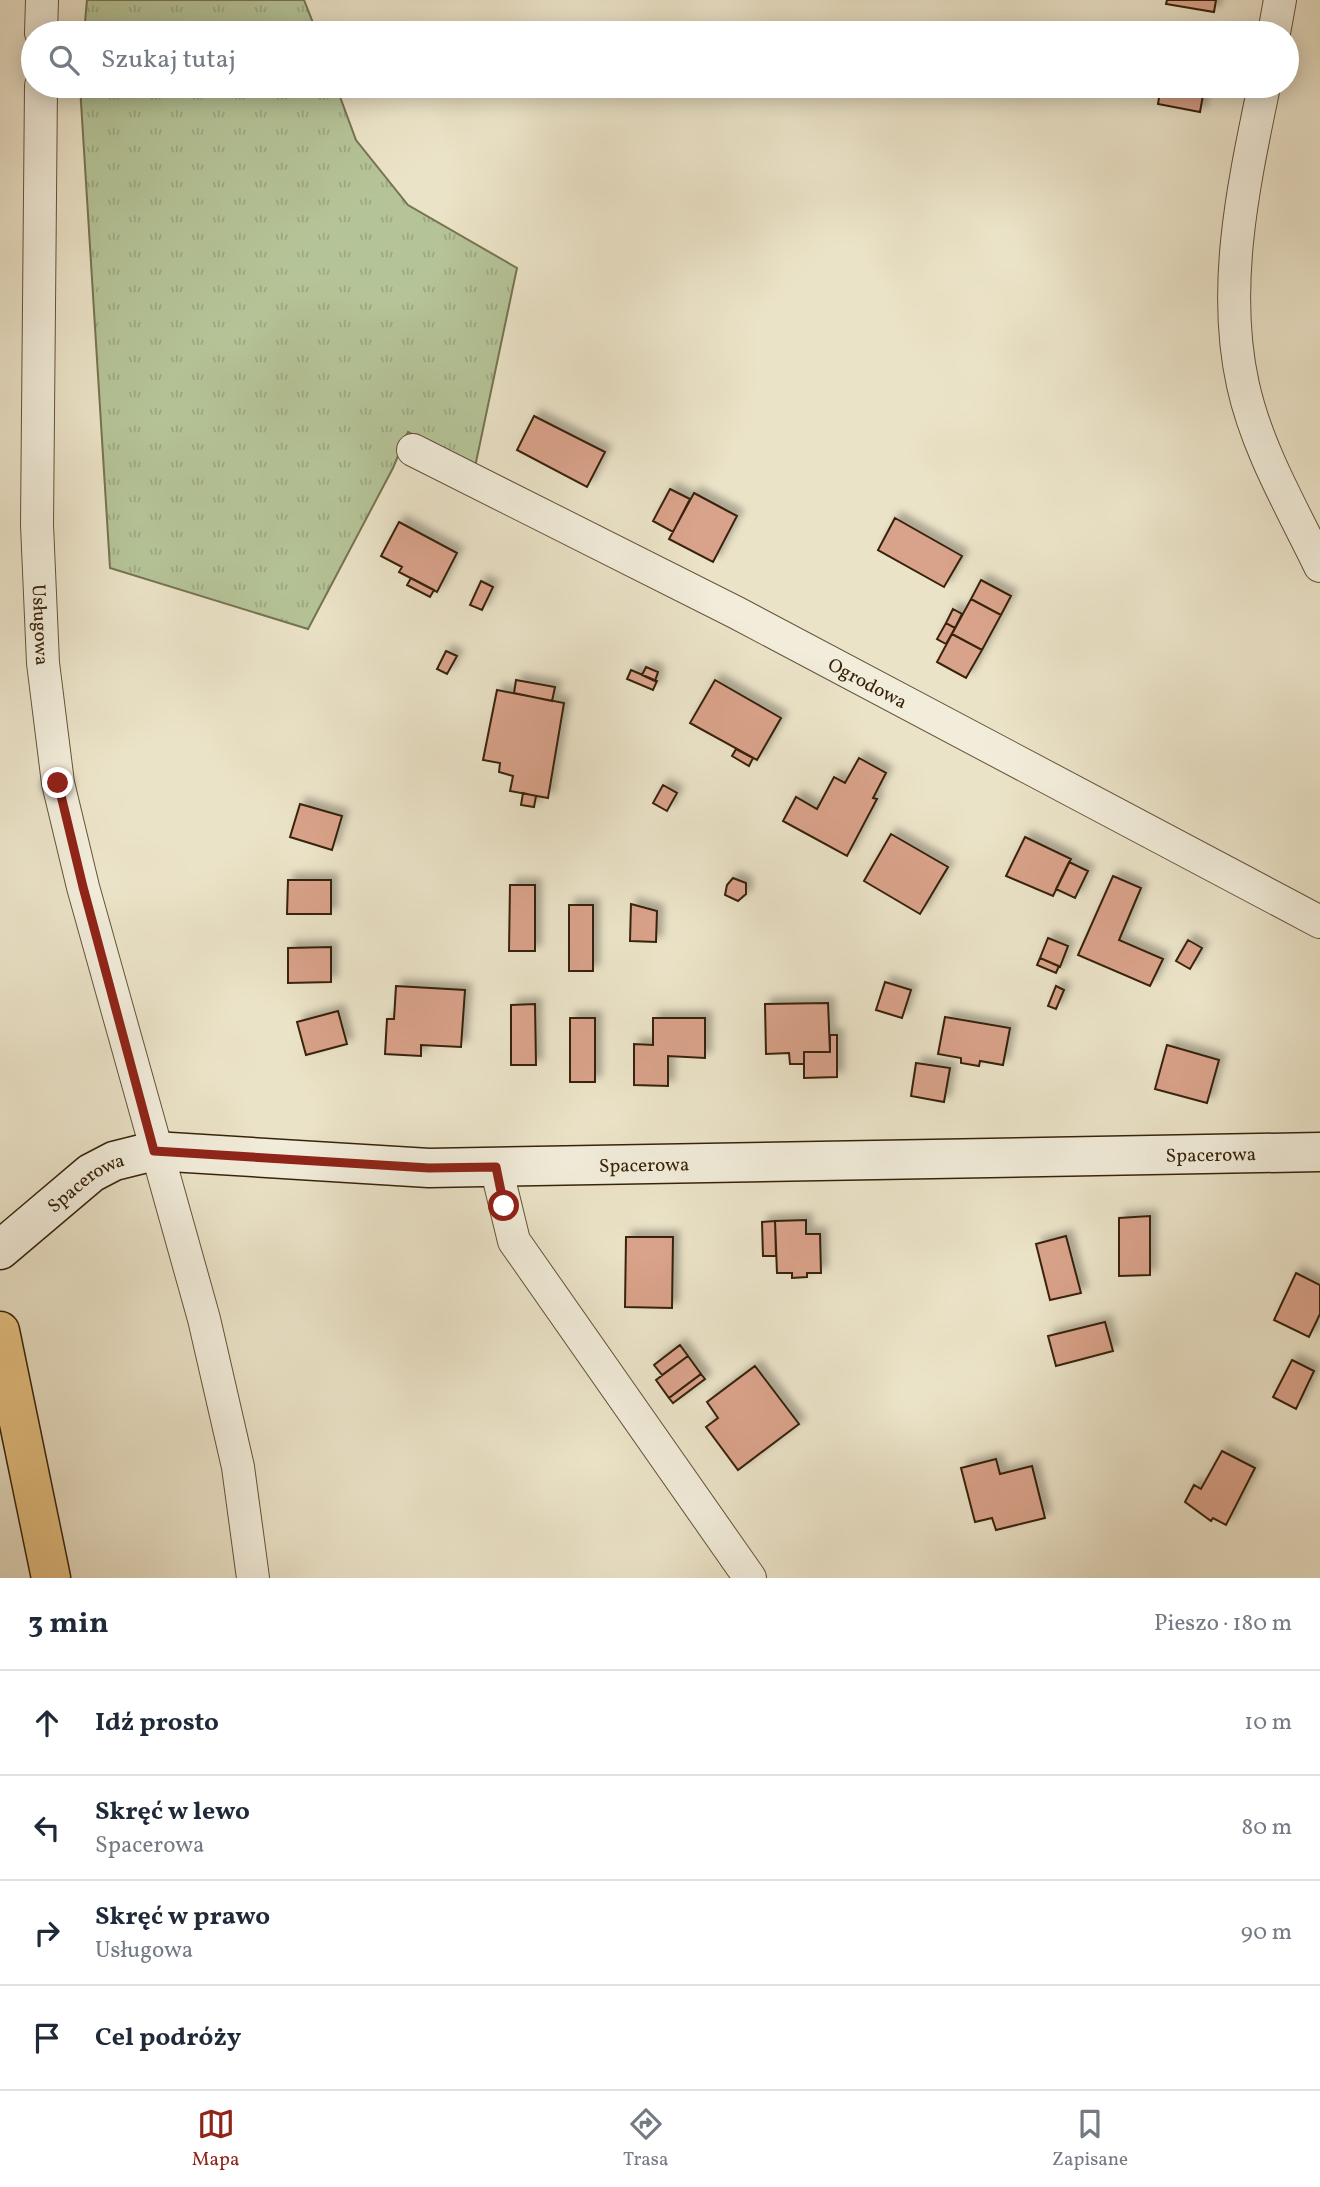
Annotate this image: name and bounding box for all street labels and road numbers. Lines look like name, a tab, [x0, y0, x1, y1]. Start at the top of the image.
street label: Usługowa	[25, 584, 54, 666]
street label: Ogrodowa	[823, 652, 911, 716]
street label: Spacerowa	[1166, 1142, 1256, 1170]
street label: Spacerowa	[42, 1148, 127, 1220]
street label: Spacerowa	[599, 1152, 690, 1180]

